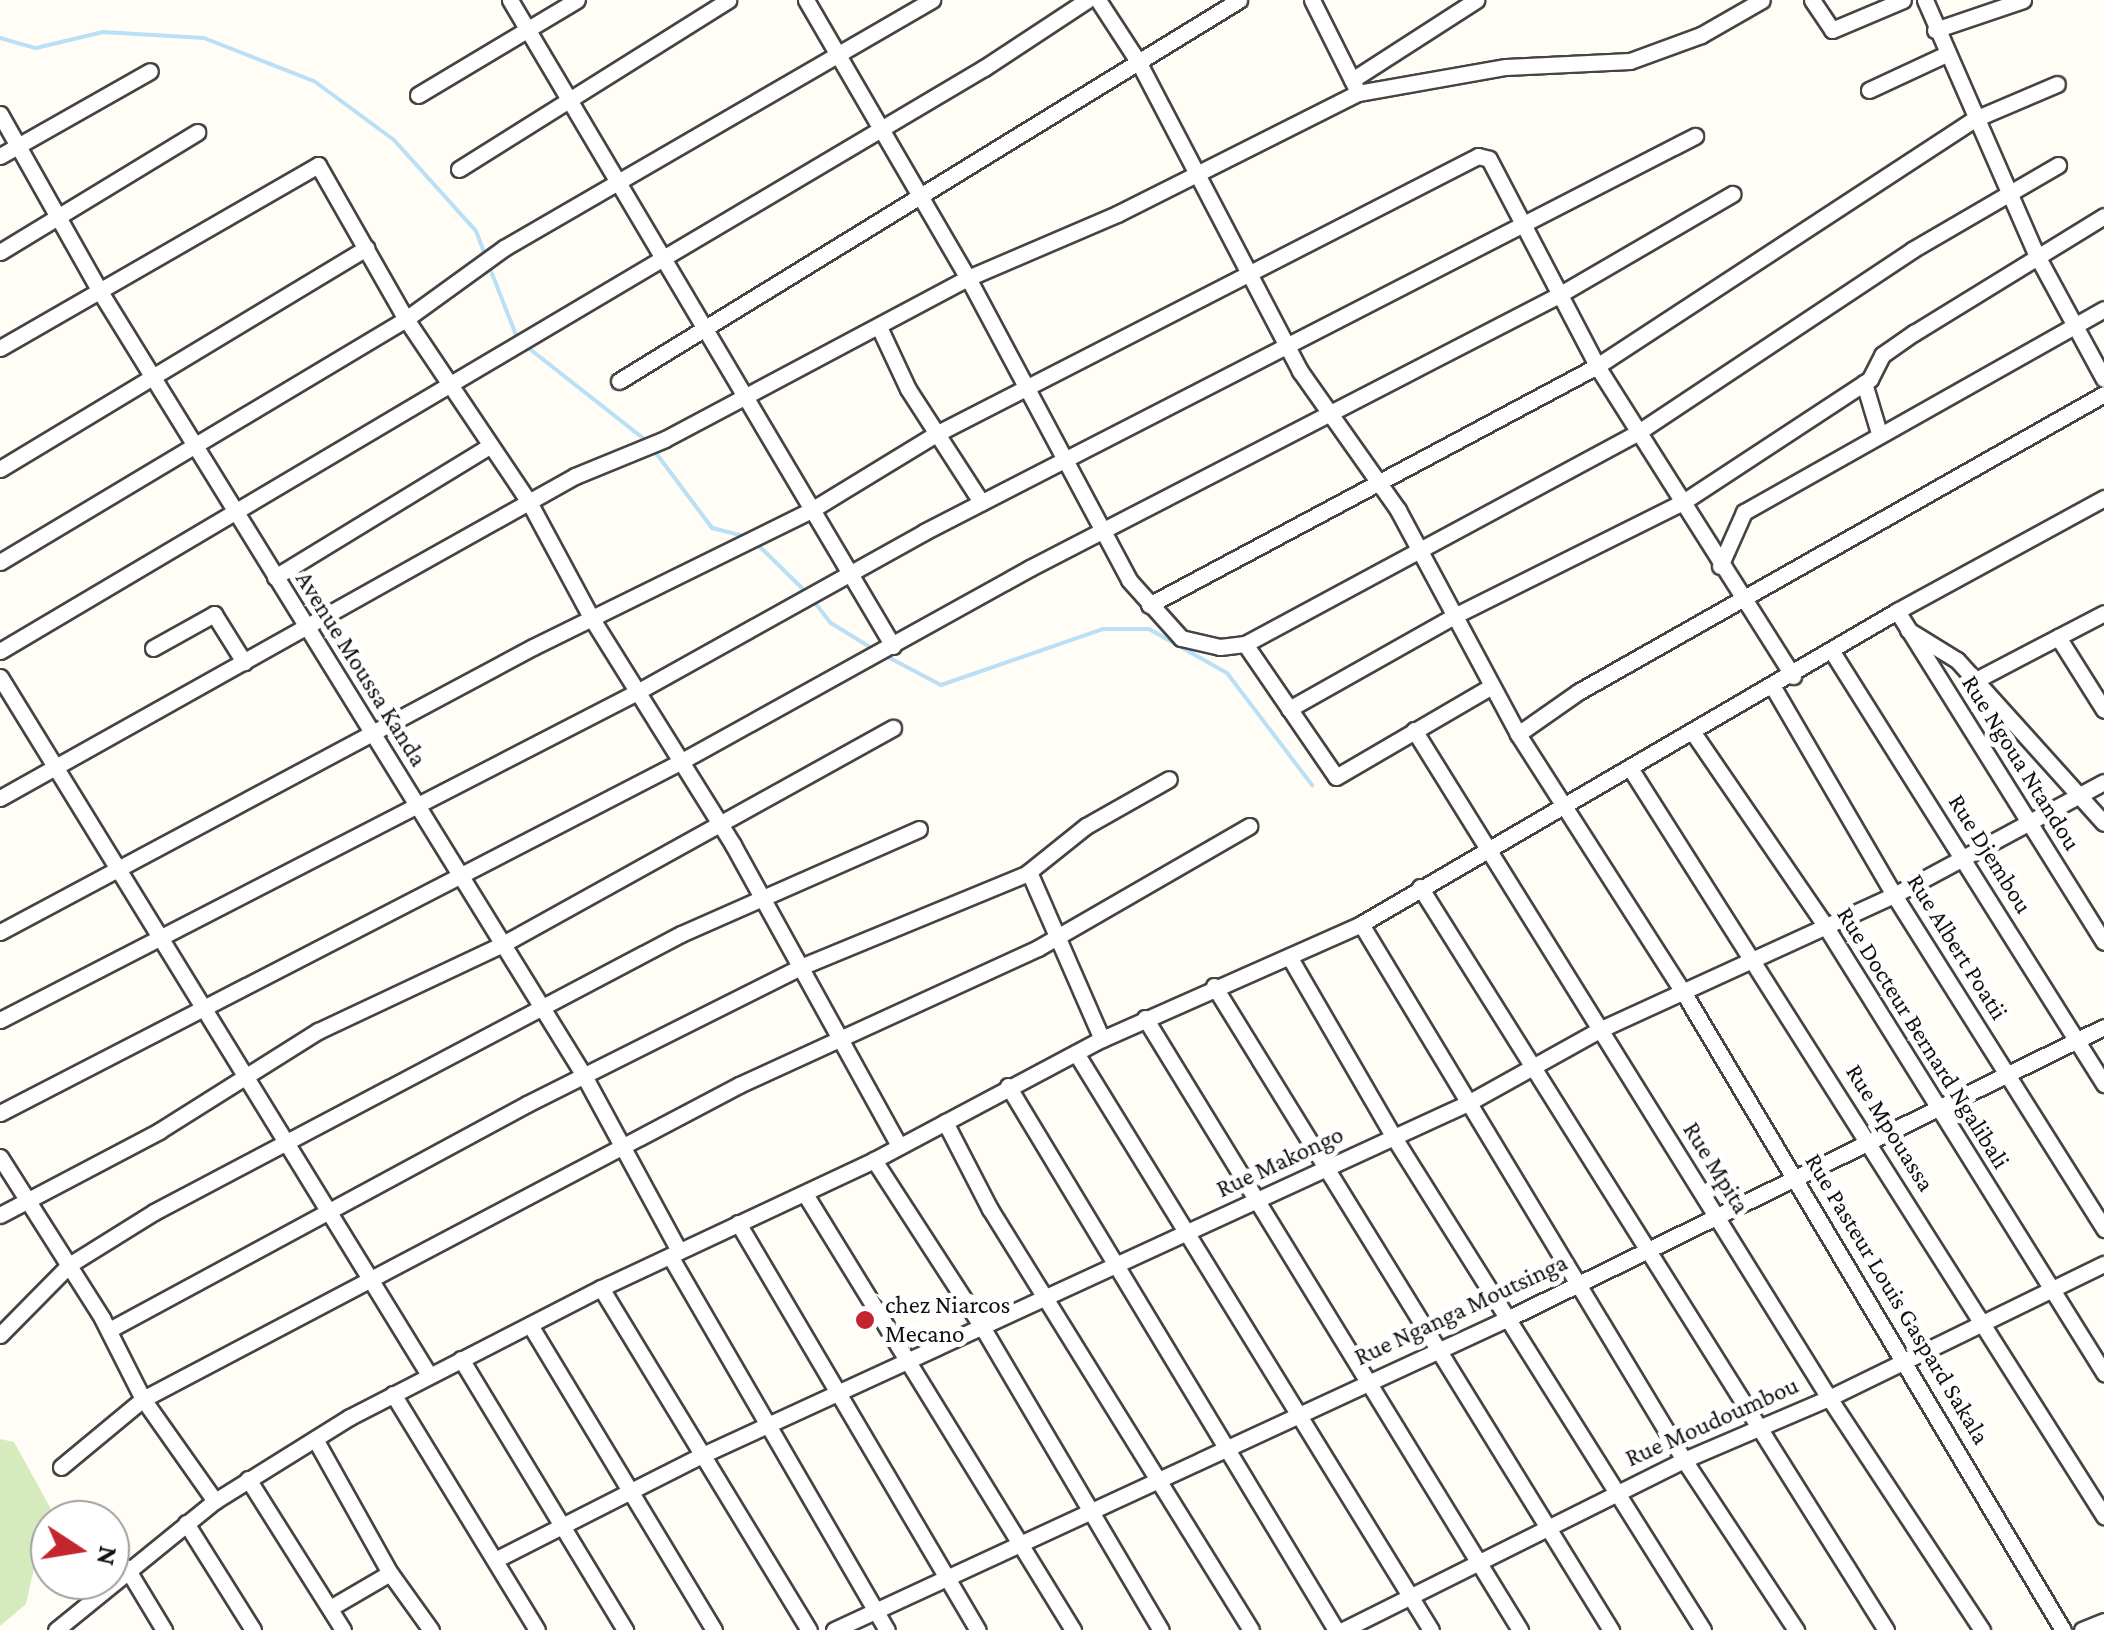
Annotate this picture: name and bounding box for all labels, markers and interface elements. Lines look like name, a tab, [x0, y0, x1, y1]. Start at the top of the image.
street label: Avenue Moussa Kanda	[289, 566, 433, 772]
street label: Rue Ngoua Ntandou	[1955, 670, 2087, 856]
street label: Rue Djembou	[1942, 789, 2038, 919]
street label: Rue Albert Poatii	[1900, 869, 2014, 1025]
street label: Rue Docteur Bernard Ngalibali	[1830, 902, 2016, 1174]
street label: Rue Mpouassa	[1839, 1059, 1941, 1197]
street label: Rue Mpita	[1676, 1117, 1756, 1219]
street label: Rue Makongo	[1212, 1120, 1348, 1204]
street label: Rue Pasteur Louis Gaspard Sakala	[1798, 1148, 1996, 1450]
street label: Rue Nganga Moutsinga	[1350, 1247, 1572, 1373]
place label: chez Niarcos Mecano	[885, 1291, 1010, 1350]
marker: chez Niarcos Mecano	[854, 1309, 876, 1331]
street label: Rue Moudoumbou	[1621, 1370, 1803, 1474]
north arrow	[30, 1500, 130, 1600]
text: N	[91, 1543, 125, 1568]

